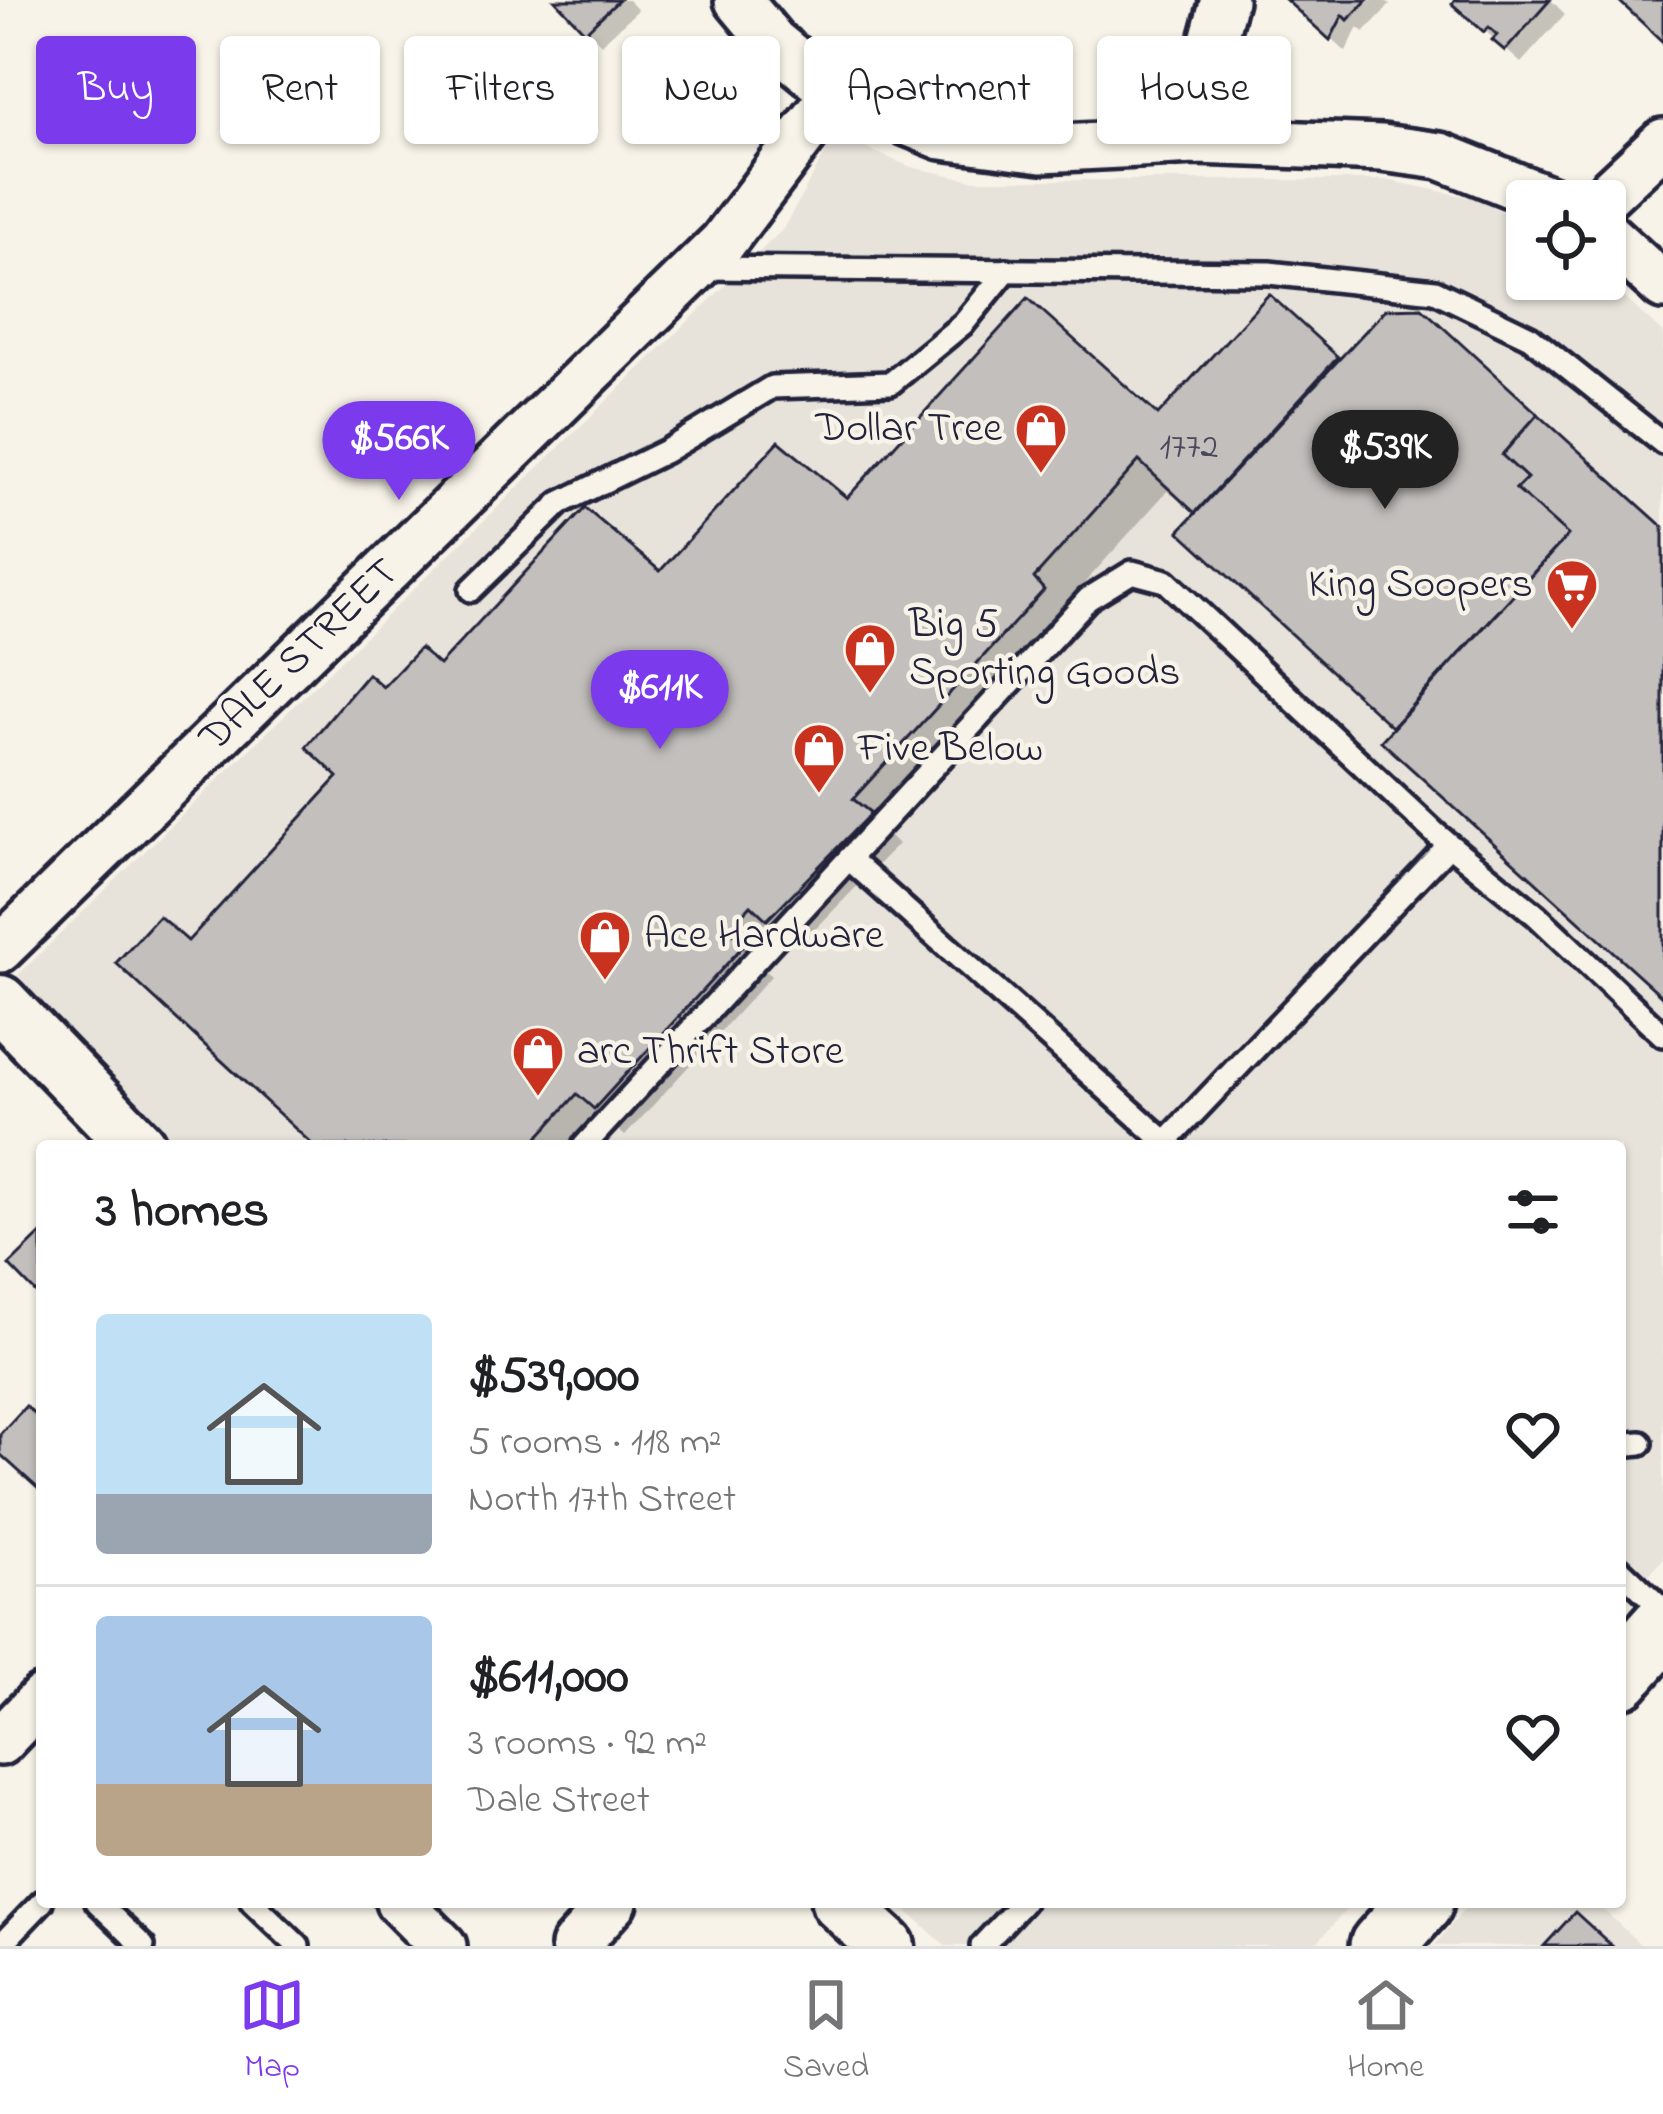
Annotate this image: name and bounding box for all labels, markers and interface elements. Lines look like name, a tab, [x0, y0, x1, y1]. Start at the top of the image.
chip: Buy	[36, 36, 196, 144]
chip: Rent	[220, 36, 380, 144]
chip: Filters	[404, 36, 598, 144]
chip: New	[622, 36, 780, 144]
chip: Apartment	[804, 36, 1073, 144]
chip: House	[1097, 36, 1291, 144]
map controls	[1506, 180, 1626, 300]
button: locate	[1506, 180, 1626, 300]
place label: Dollar Tree	[815, 399, 1002, 460]
pin: $566K	[315, 401, 483, 503]
shop icon: Dollar Tree	[1013, 401, 1069, 475]
pin: $539K	[1301, 410, 1469, 512]
text: $566K	[349, 411, 449, 468]
text: $539K	[1339, 420, 1431, 477]
house number: 1772	[1159, 422, 1219, 475]
street label: DALE STREET	[186, 545, 414, 768]
place label: King Soopers	[1308, 555, 1533, 616]
supermarket icon: King Soopers	[1544, 557, 1600, 631]
place label: Big 5 Sporting Goods	[908, 595, 1180, 704]
shop icon: Big 5 Sporting Goods	[842, 621, 898, 695]
pin: $611K	[576, 650, 744, 752]
text: $611K	[618, 660, 702, 717]
place label: Five Below	[857, 719, 1043, 780]
shop icon: Five Below	[791, 721, 847, 795]
place label: Ace Hardware	[644, 906, 884, 967]
shop icon: Ace Hardware	[577, 908, 633, 982]
place label: arc Thrift Store	[577, 1022, 844, 1083]
shop icon: arc Thrift Store	[510, 1024, 566, 1098]
text: 3 homes	[96, 1175, 269, 1250]
icon: filters	[1500, 1179, 1566, 1245]
text: $539,000	[468, 1340, 639, 1415]
icon: home	[192, 1362, 336, 1506]
icon: heart	[1500, 1401, 1566, 1467]
text: 5 rooms · 118 m²	[468, 1415, 722, 1472]
text: North 17th Street	[468, 1472, 736, 1529]
text: $611,000	[468, 1641, 629, 1716]
icon: home	[192, 1664, 336, 1808]
icon: heart	[1500, 1703, 1566, 1769]
text: 3 rooms · 92 m²	[468, 1716, 707, 1773]
text: Dale Street	[468, 1773, 650, 1830]
tab: Map	[239, 1972, 305, 2092]
tab: Saved	[783, 1972, 869, 2092]
tab: Home	[1347, 1972, 1424, 2092]

